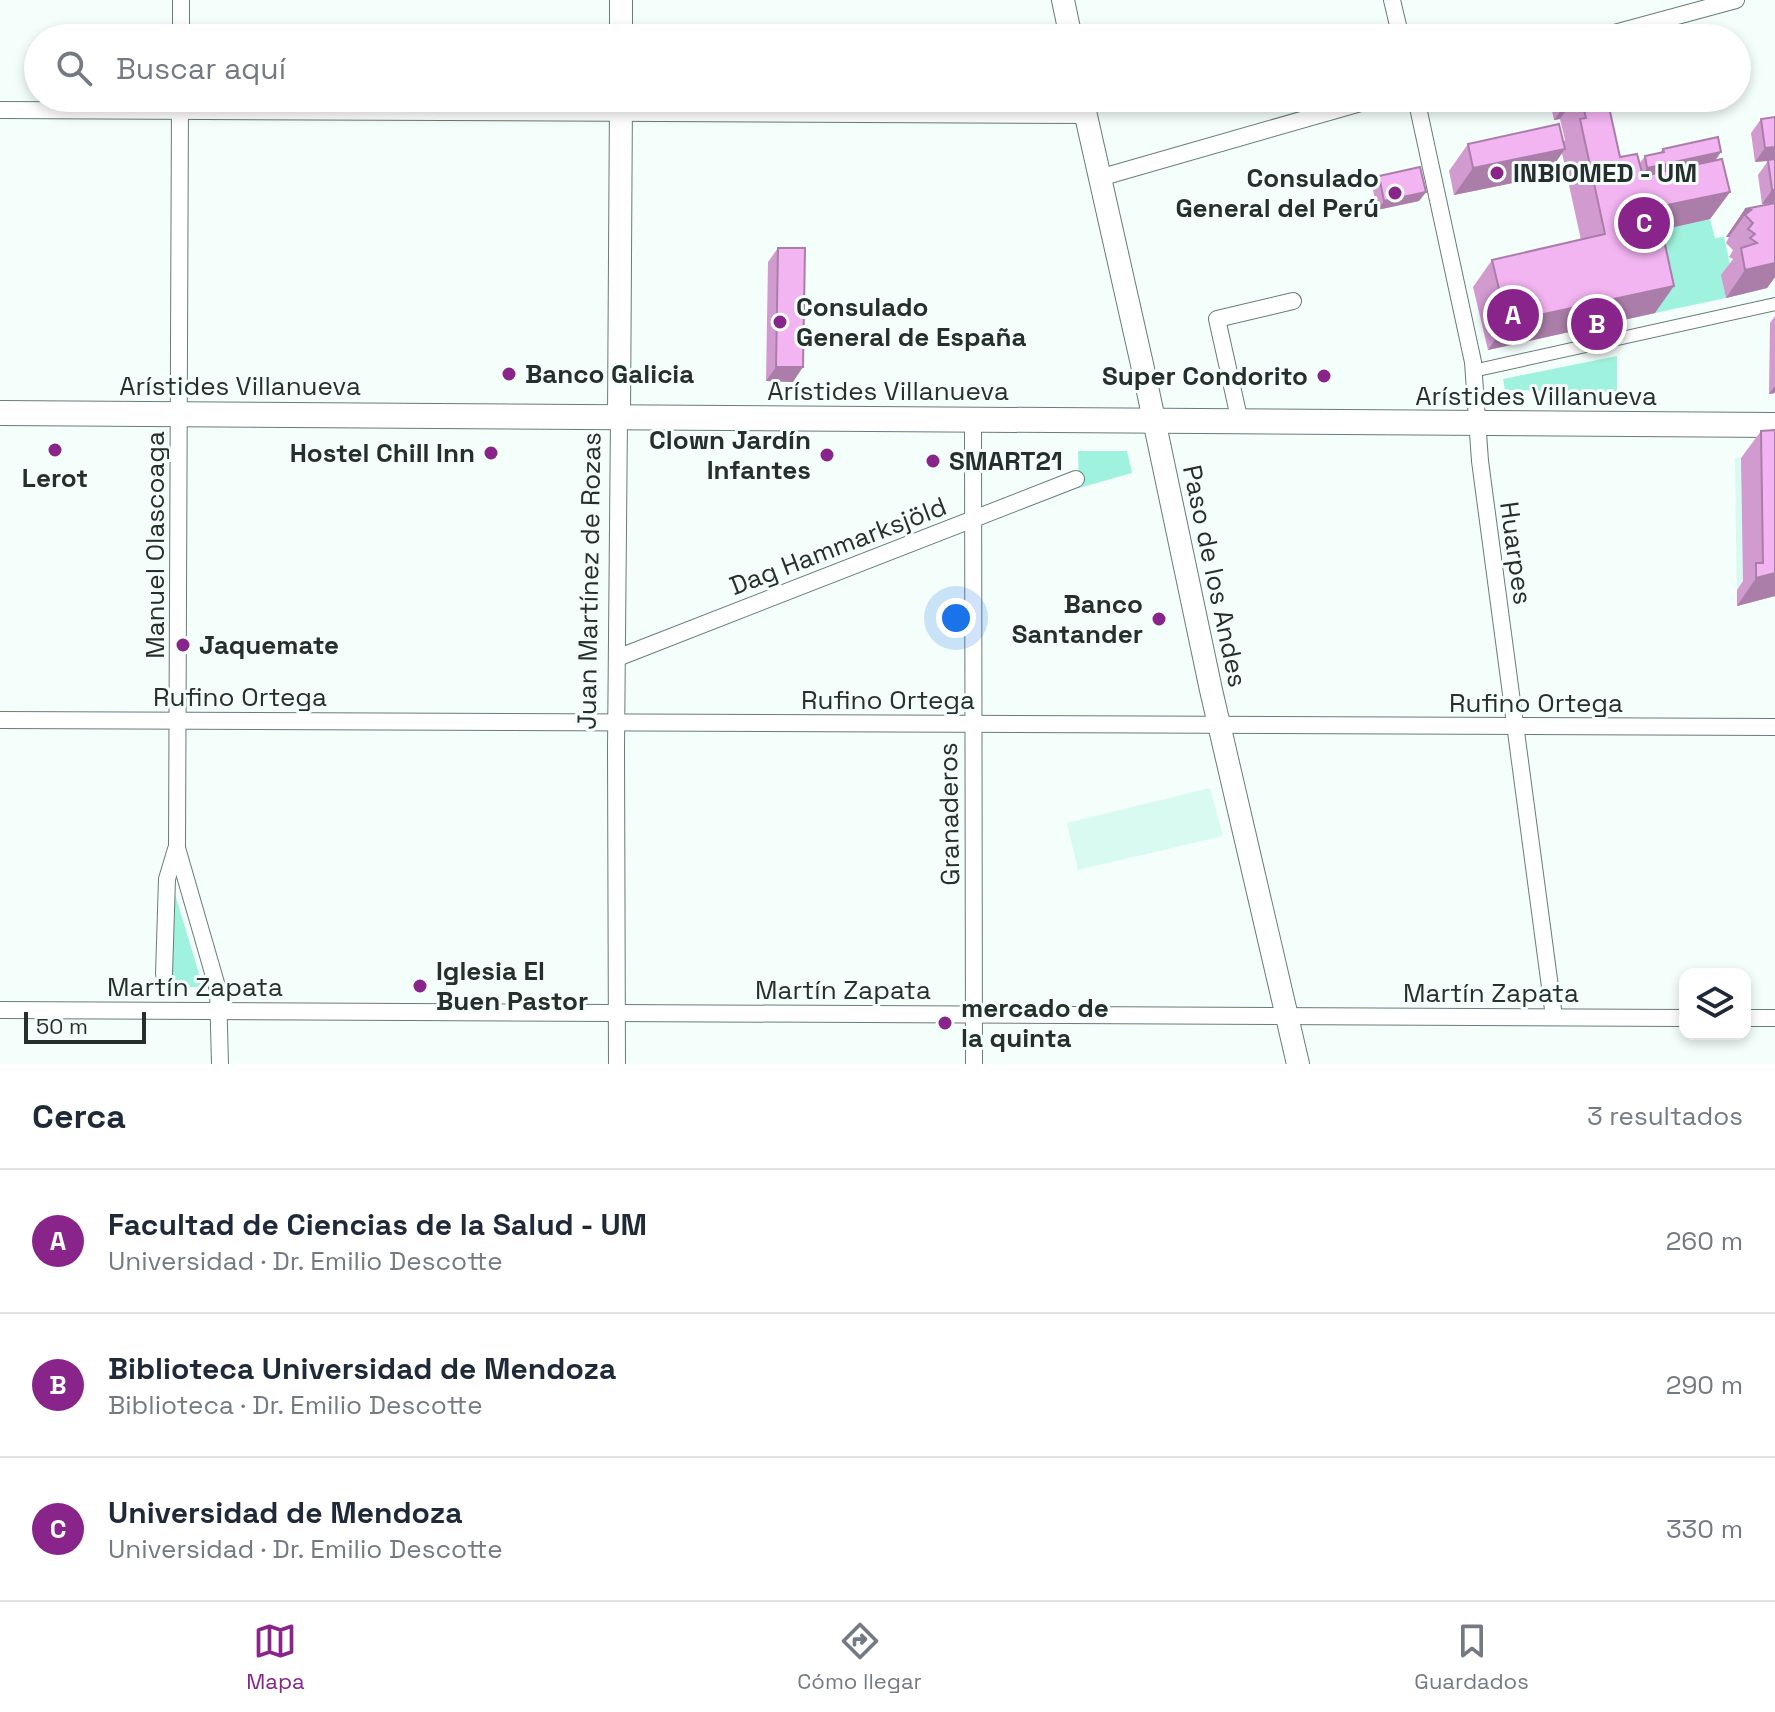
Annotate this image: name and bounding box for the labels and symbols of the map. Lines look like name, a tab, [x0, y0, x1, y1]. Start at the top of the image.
place label: INBIOMED - UM	[1513, 156, 1697, 190]
place label: Consulado General del Perú	[1175, 161, 1379, 225]
marker: INBIOMED - UM	[1488, 164, 1506, 182]
marker: Consulado General del Perú	[1386, 184, 1404, 202]
pin: C	[1618, 193, 1670, 253]
pin: A	[1487, 285, 1539, 345]
place label: Consulado General de España	[796, 290, 1027, 354]
pin: B	[1571, 294, 1623, 354]
marker: Consulado General de España	[771, 313, 789, 331]
place label: Banco Galicia	[525, 357, 694, 391]
place label: Super Condorito	[1102, 359, 1308, 393]
marker: Banco Galicia	[500, 365, 518, 383]
marker: Super Condorito	[1315, 367, 1333, 385]
street label: Arístides Villanueva	[119, 369, 361, 403]
street label: Arístides Villanueva	[767, 374, 1009, 408]
street label: Arístides Villanueva	[1415, 379, 1657, 413]
place label: Clown Jardín Infantes	[649, 423, 811, 487]
street label: Manuel Olascoaga	[138, 431, 172, 659]
street label: Juan Martínez de Rozas	[569, 432, 609, 730]
place label: Hostel Chill Inn	[290, 436, 475, 470]
marker: Lerot	[46, 441, 64, 459]
marker: Hostel Chill Inn	[482, 444, 500, 462]
place label: SMART21	[949, 444, 1063, 478]
marker: Clown Jardín Infantes	[818, 446, 836, 464]
marker: SMART21	[924, 452, 942, 470]
place label: Lerot	[22, 461, 88, 495]
street label: Paso de los Andes	[1175, 462, 1255, 690]
street label: Dag Hammarksjöld	[725, 489, 951, 603]
street label: Huarpes	[1492, 499, 1540, 607]
place label: Banco Santander	[1012, 587, 1143, 651]
your location	[936, 598, 976, 638]
marker: Banco Santander	[1150, 610, 1168, 628]
place label: Jaquemate	[199, 628, 339, 662]
marker: Jaquemate	[174, 636, 192, 654]
street label: Rufino Ortega	[153, 680, 327, 714]
street label: Rufino Ortega	[801, 683, 975, 717]
street label: Rufino Ortega	[1449, 686, 1623, 720]
street label: Granaderos	[931, 742, 967, 886]
place label: Iglesia El Buen Pastor	[436, 954, 588, 1018]
street label: Martín Zapata	[107, 970, 283, 1004]
street label: Martín Zapata	[755, 973, 931, 1007]
street label: Martín Zapata	[1403, 976, 1579, 1010]
marker: Iglesia El Buen Pastor	[411, 977, 429, 995]
place label: mercado de la quinta	[961, 991, 1109, 1055]
scale bar	[24, 1008, 146, 1044]
marker: mercado de la quinta	[936, 1014, 954, 1032]

